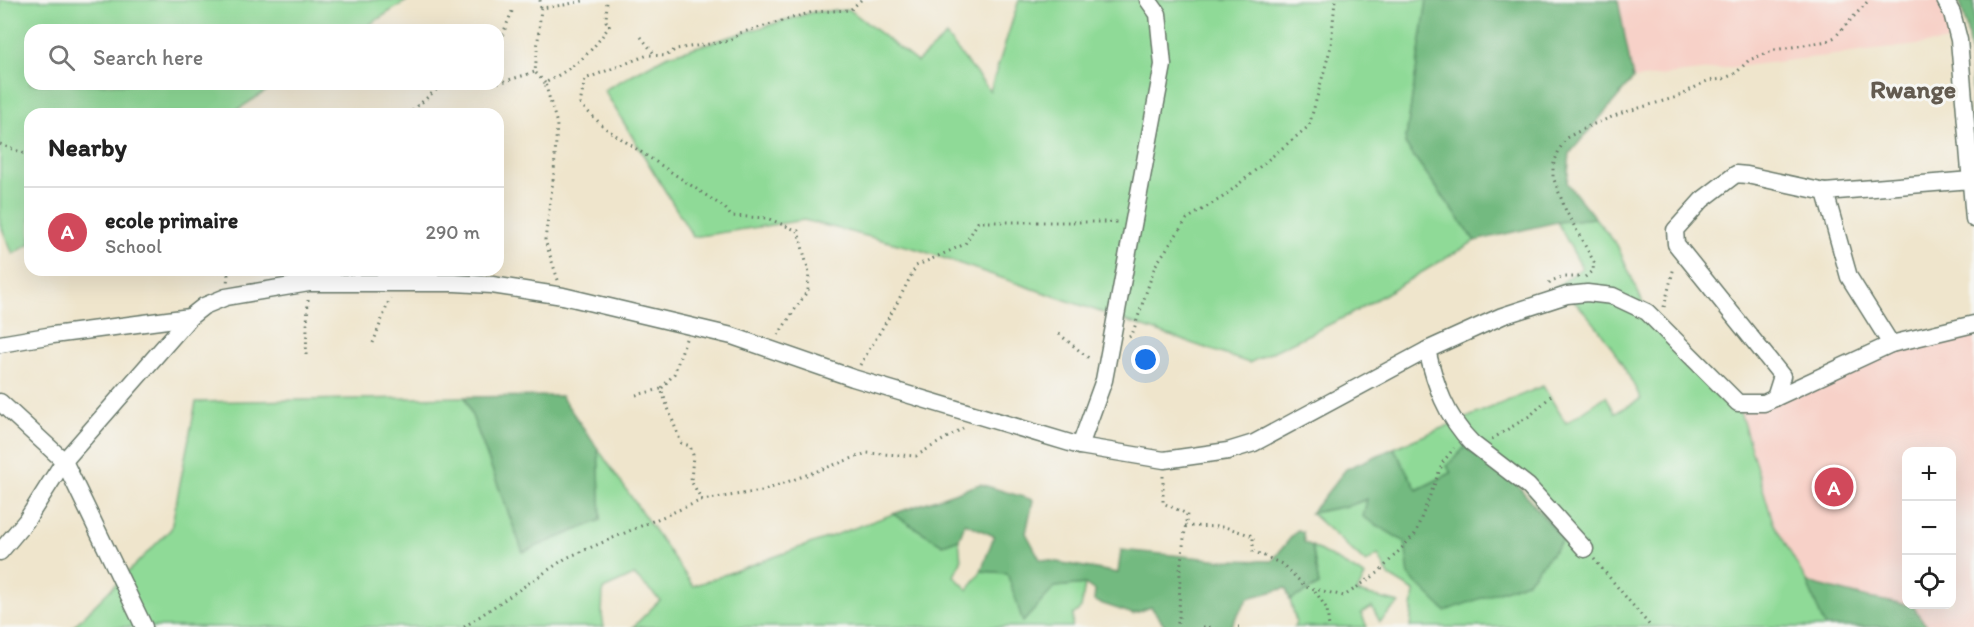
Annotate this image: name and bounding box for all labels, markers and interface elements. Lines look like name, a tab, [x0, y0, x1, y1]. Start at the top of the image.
search box	[24, 24, 504, 90]
icon: search	[45, 41, 78, 74]
text: Search here	[93, 44, 203, 71]
district label: Rwange	[1870, 73, 1956, 105]
text: Nearby	[48, 131, 127, 163]
text: ecole primaire	[105, 207, 238, 234]
text: A	[61, 220, 74, 244]
text: 290 m	[425, 220, 480, 244]
text: School	[105, 234, 162, 258]
your location	[1131, 345, 1160, 374]
map controls	[1902, 447, 1956, 609]
button: +	[1902, 447, 1956, 501]
pin: A	[1814, 464, 1854, 510]
button: −	[1902, 501, 1956, 555]
button: locate	[1902, 555, 1956, 609]

